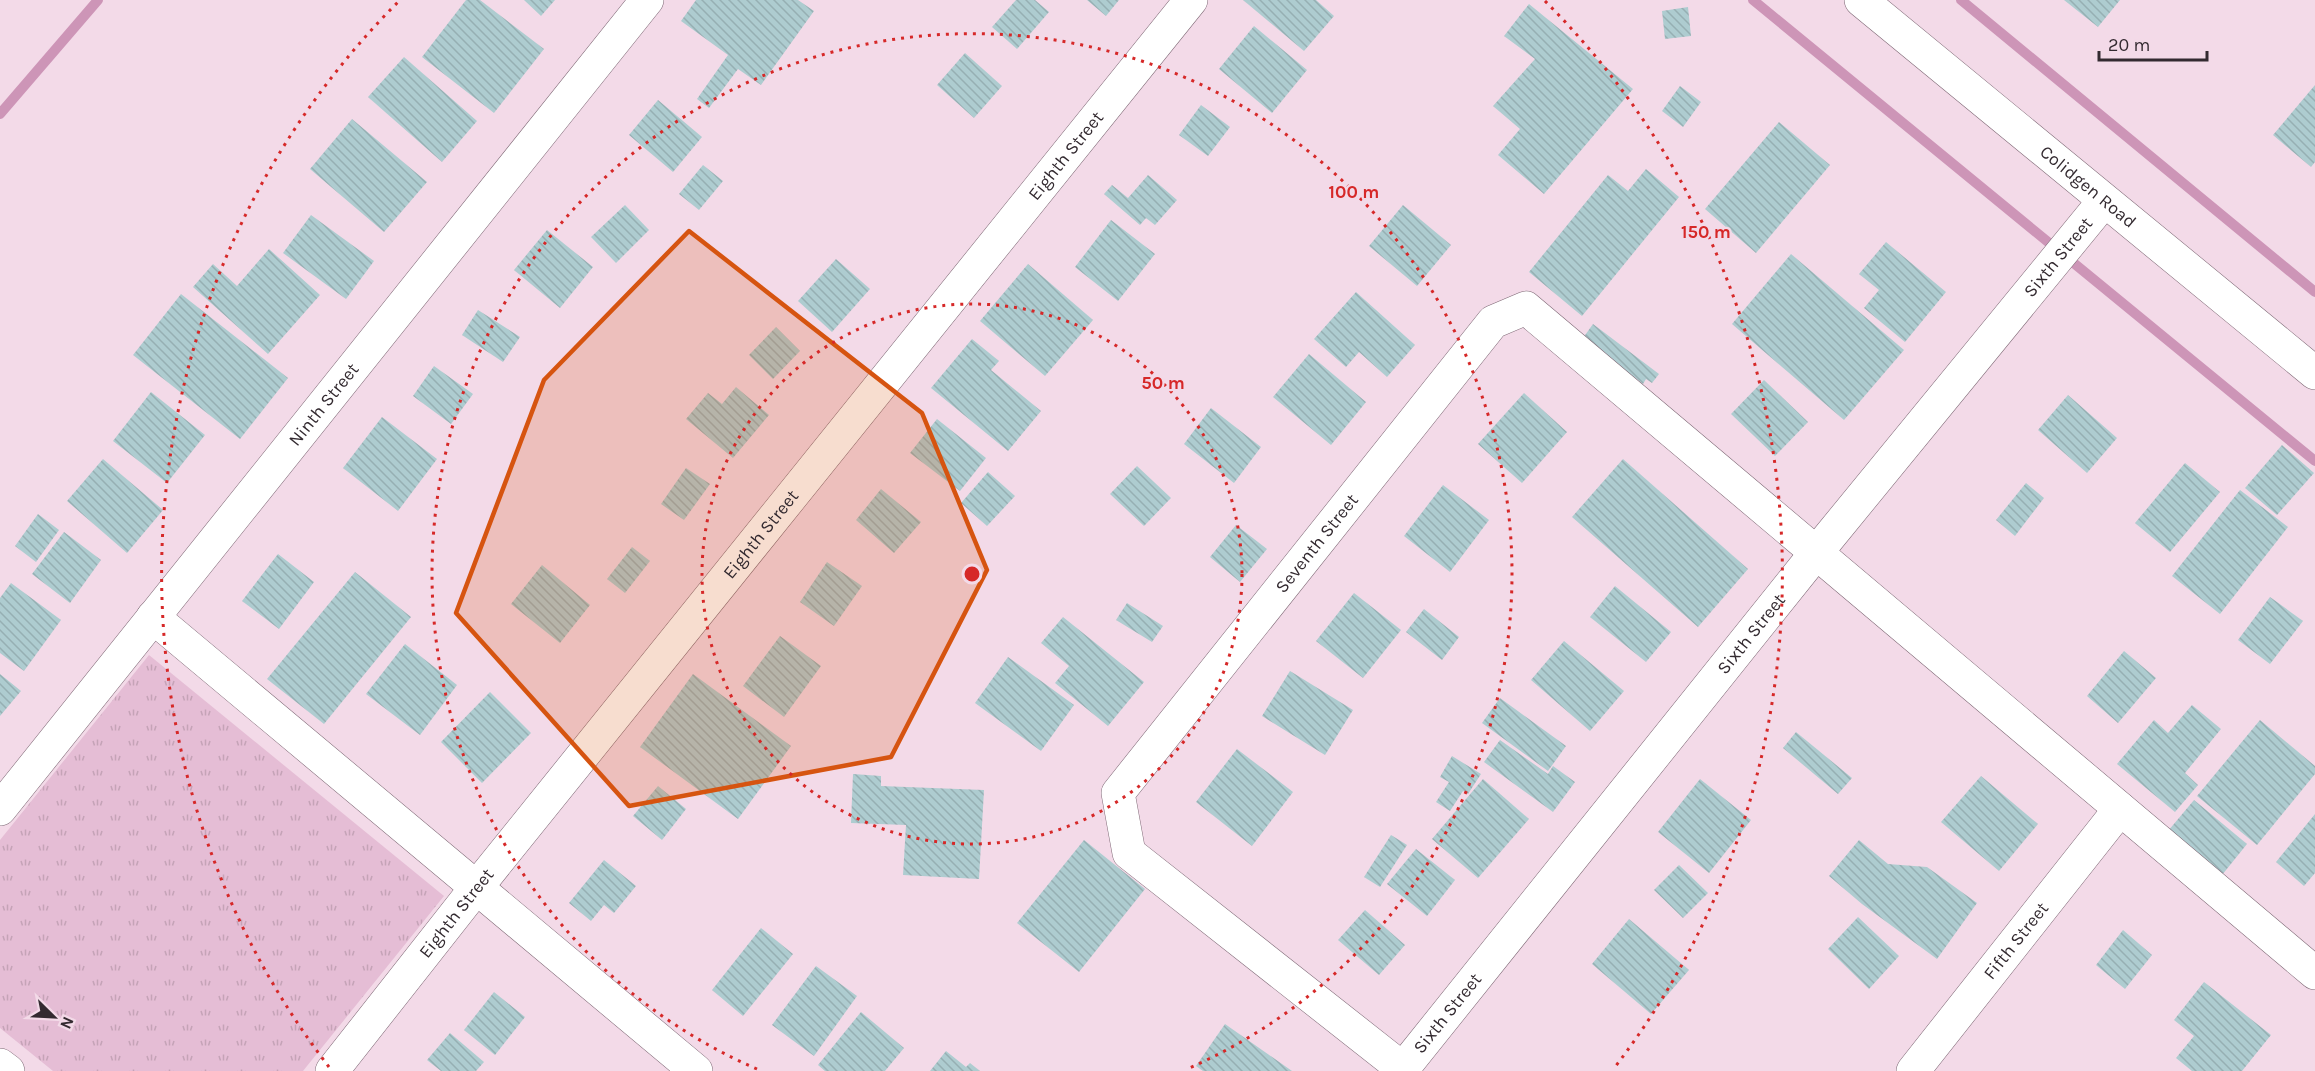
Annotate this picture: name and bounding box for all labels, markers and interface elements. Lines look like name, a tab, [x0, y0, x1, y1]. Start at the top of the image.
scale bar	[2099, 24, 2207, 62]
text: 20 m	[2108, 34, 2150, 56]
street label: Eighth Street	[1023, 107, 1108, 205]
street label: Colidgen Road	[2036, 141, 2141, 233]
text: 100 m	[1329, 181, 1379, 203]
street label: Sixth Street	[2019, 213, 2097, 302]
text: 150 m	[1681, 221, 1731, 243]
street label: Ninth Street	[284, 358, 363, 450]
text: 50 m	[1141, 372, 1185, 394]
street label: Eighth Street	[718, 485, 803, 583]
street label: Seventh Street	[1271, 489, 1363, 597]
centre of rings	[962, 564, 982, 584]
street label: Sixth Street	[1712, 589, 1790, 679]
street label: Eighth Street	[414, 864, 499, 962]
street label: Fifth Street	[1979, 898, 2053, 984]
street label: Sixth Street	[1408, 968, 1486, 1058]
north arrow	[24, 987, 84, 1047]
text: N	[56, 1014, 78, 1032]

